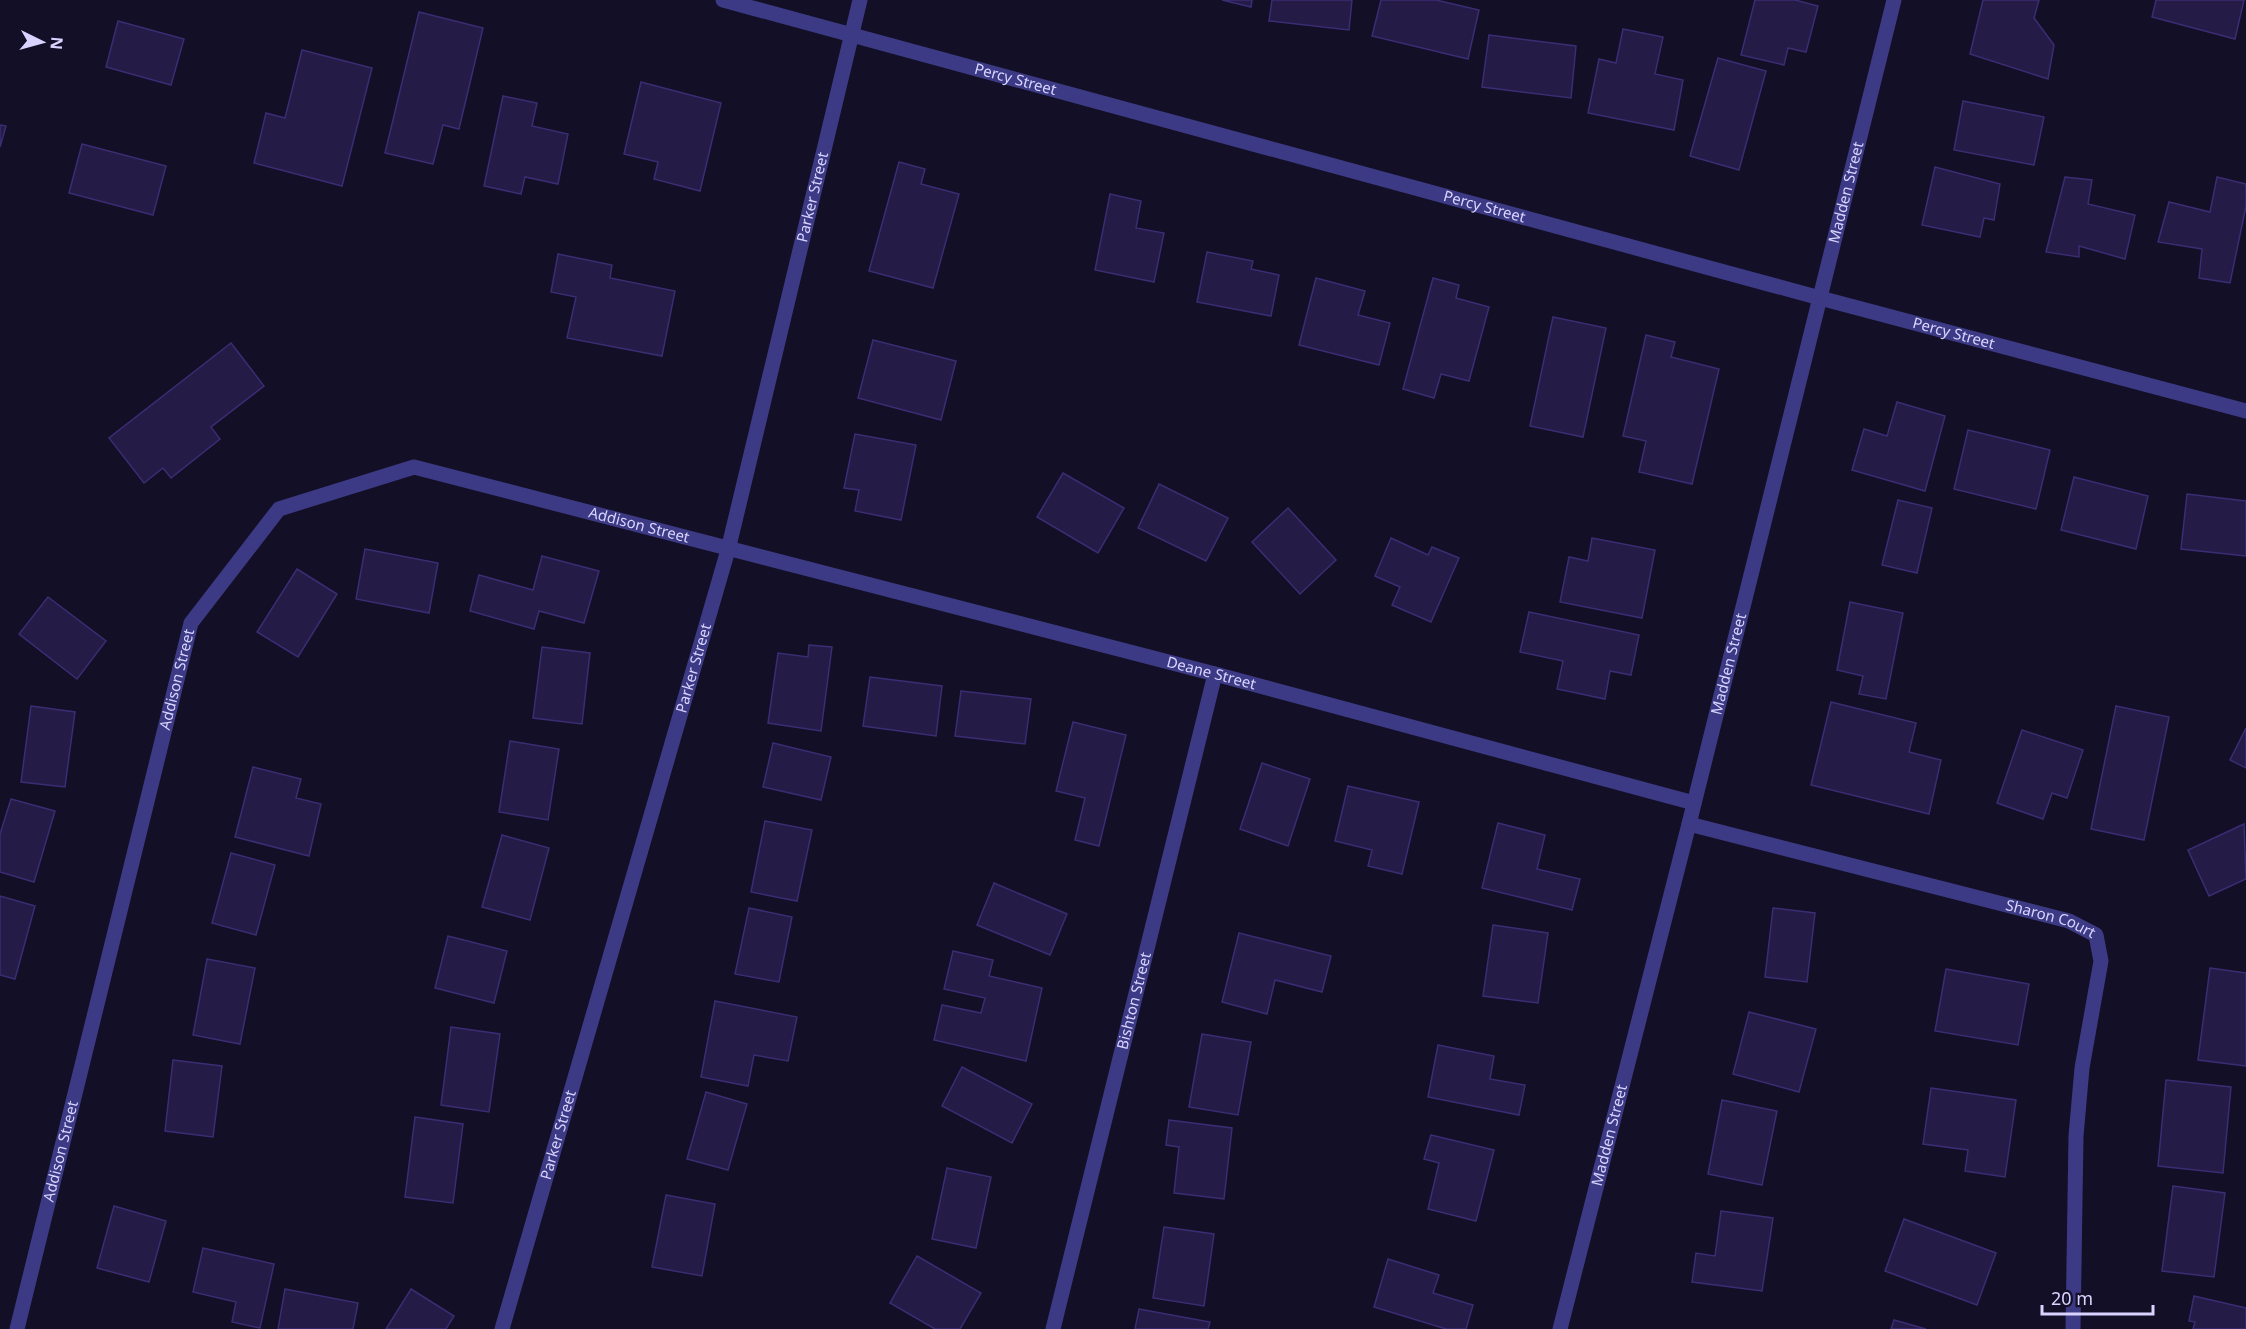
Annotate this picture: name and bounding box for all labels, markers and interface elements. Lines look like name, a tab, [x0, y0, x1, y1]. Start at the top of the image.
north arrow	[12, 12, 72, 72]
text: N	[45, 36, 68, 51]
street label: Percy Street	[972, 58, 1059, 99]
street label: Madden Street	[1823, 139, 1868, 245]
street label: Parker Street	[791, 149, 832, 244]
street label: Percy Street	[1441, 185, 1528, 227]
street label: Percy Street	[1911, 312, 1998, 353]
street label: Addison Street	[587, 502, 692, 547]
street label: Madden Street	[1706, 610, 1750, 717]
street label: Parker Street	[670, 620, 715, 715]
street label: Addison Street	[154, 626, 198, 732]
street label: Deane Street	[1165, 651, 1259, 694]
street label: Sharon Court	[2004, 894, 2100, 942]
street label: Bishton Street	[1112, 949, 1155, 1051]
street label: Madden Street	[1586, 1082, 1631, 1188]
street label: Parker Street	[535, 1087, 580, 1182]
street label: Addison Street	[38, 1098, 82, 1204]
scale bar	[2042, 1278, 2153, 1316]
text: 20 m	[2051, 1286, 2093, 1310]

